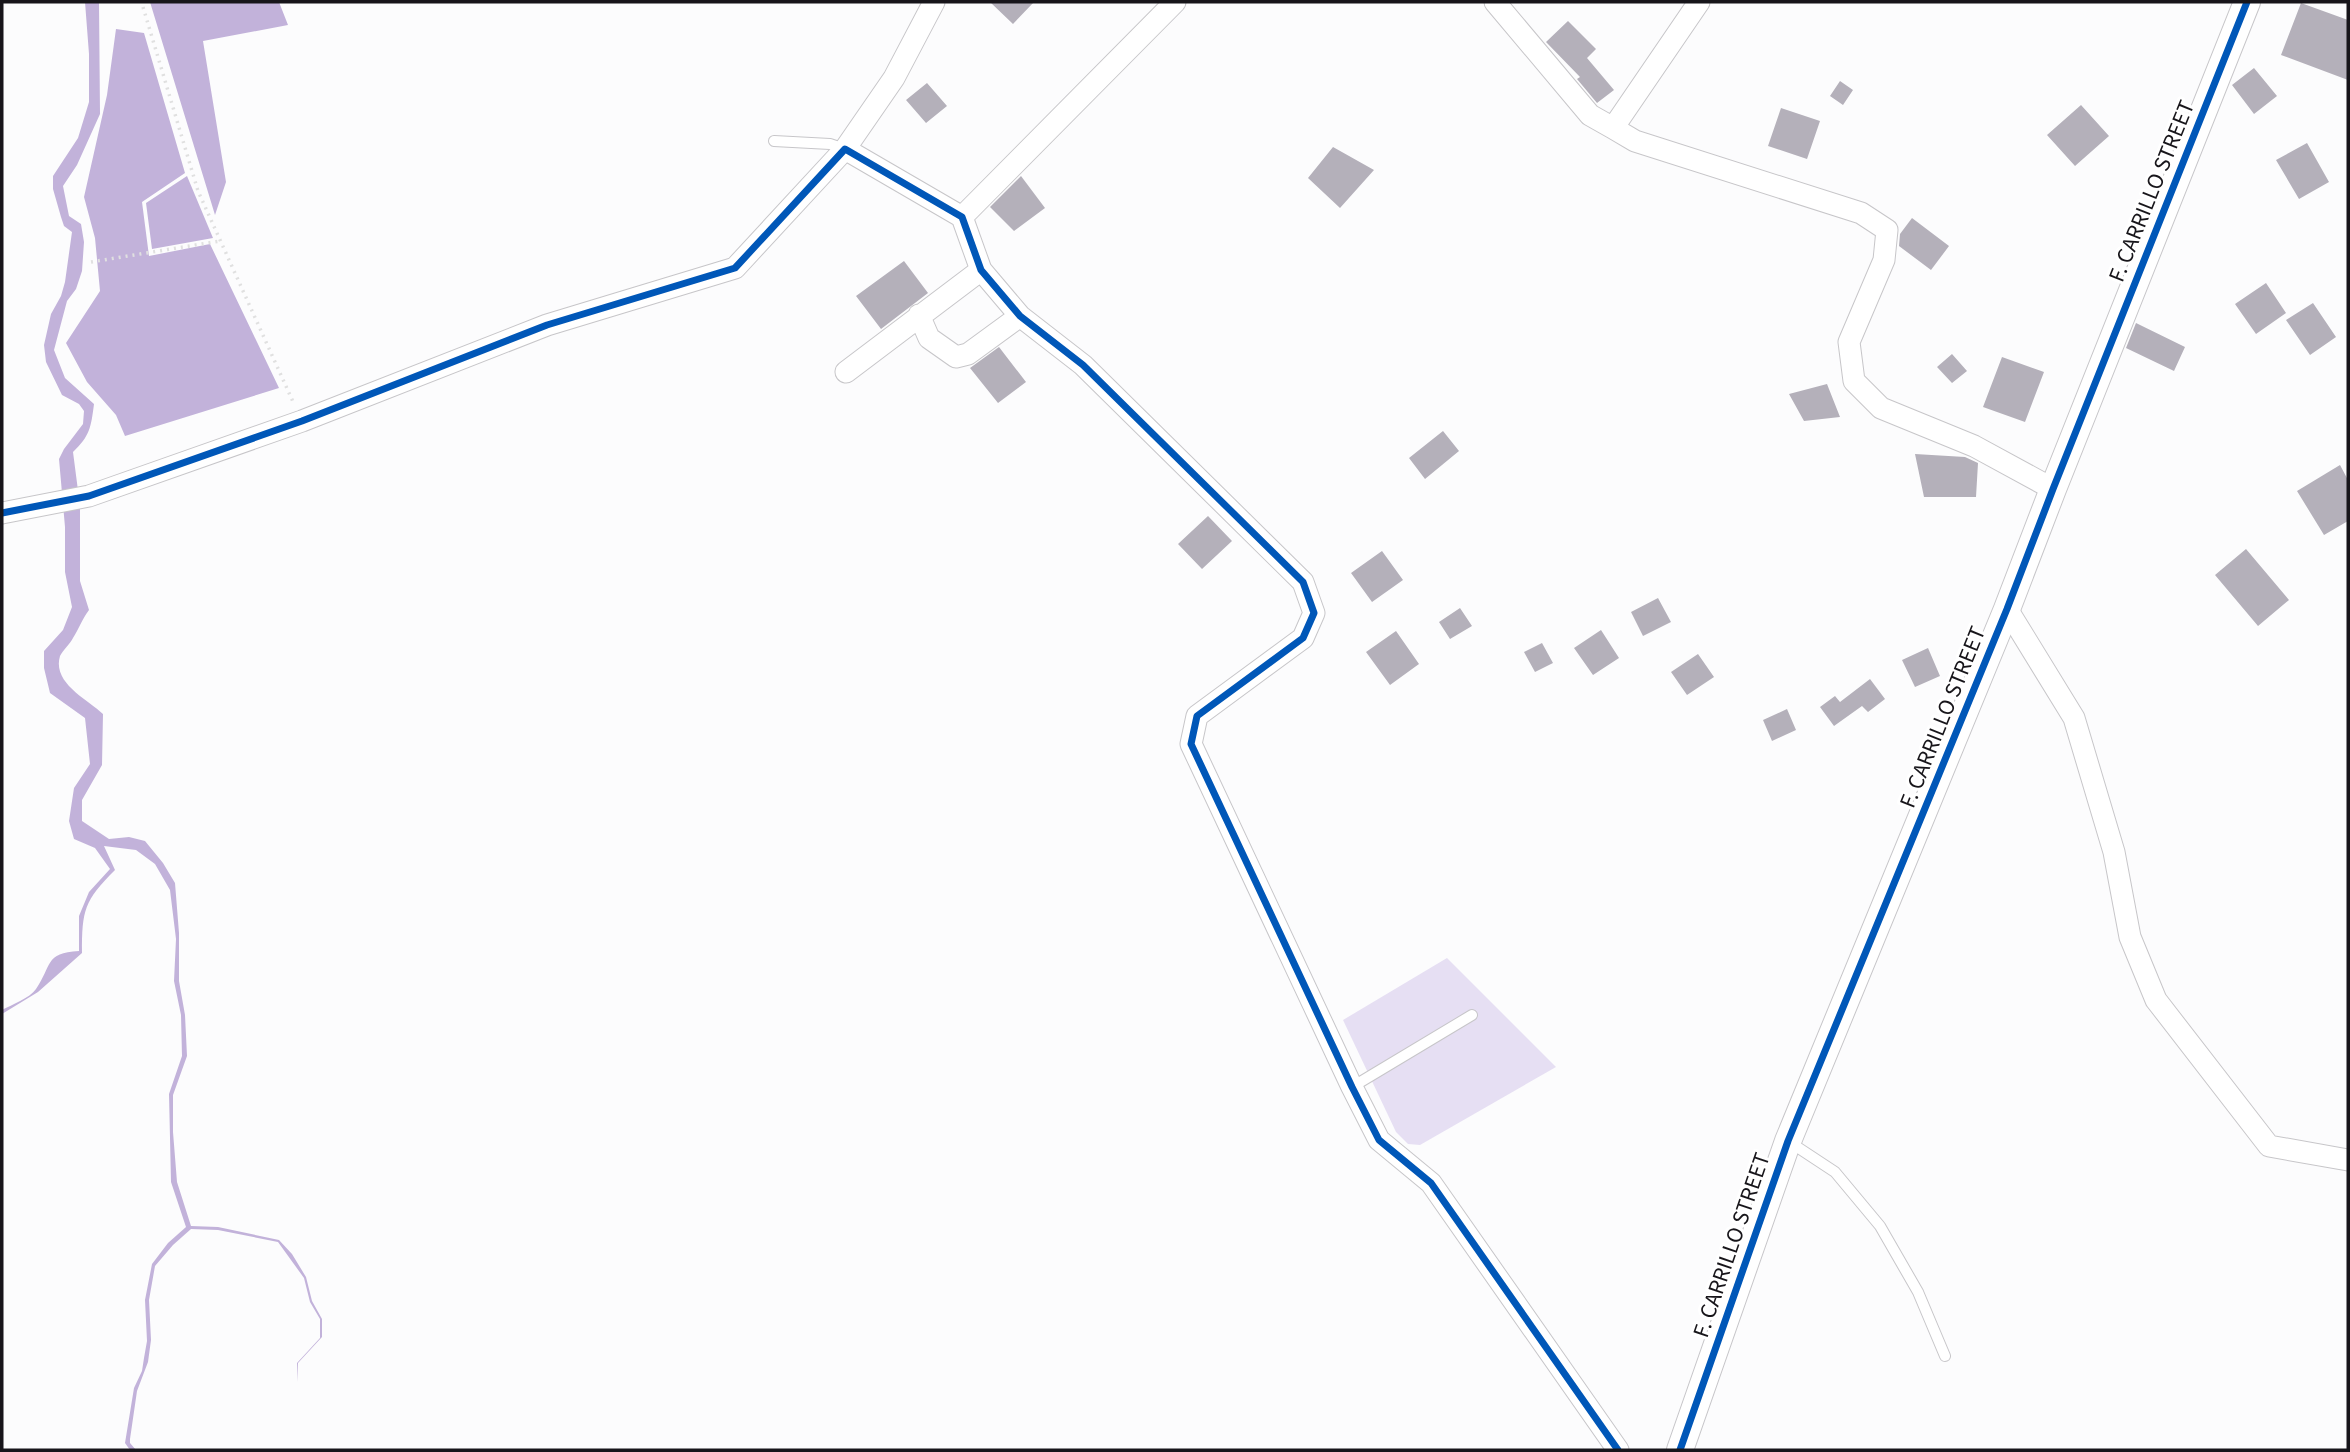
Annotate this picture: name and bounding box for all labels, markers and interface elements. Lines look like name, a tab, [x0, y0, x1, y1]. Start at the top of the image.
street label: F. CARRILLO STREET	[2100, 95, 2203, 287]
street label: F. CARRILLO STREET	[1891, 621, 1994, 813]
street label: F. CARRILLO STREET	[1684, 1148, 1779, 1342]

